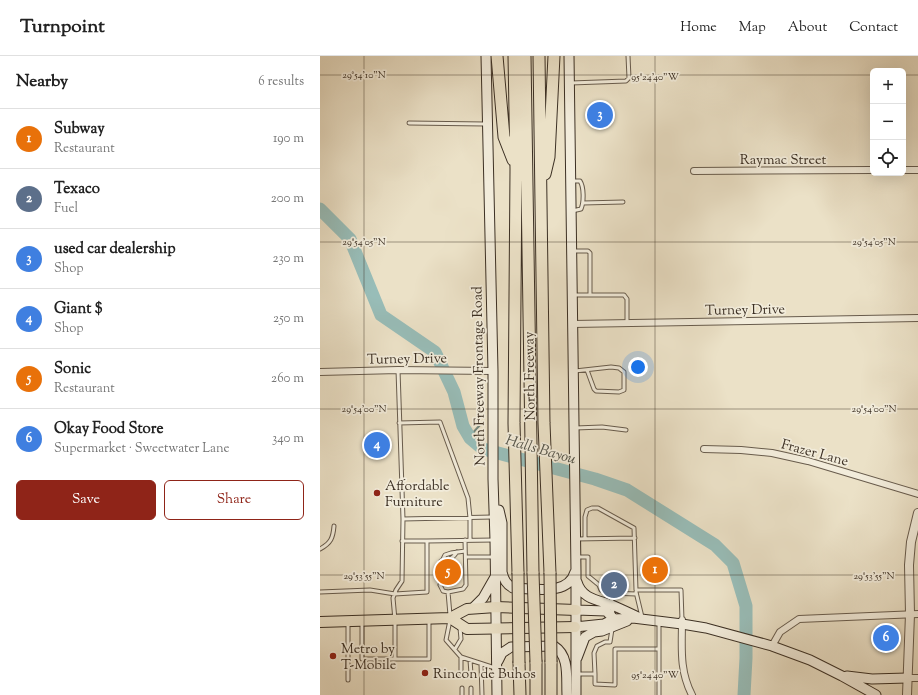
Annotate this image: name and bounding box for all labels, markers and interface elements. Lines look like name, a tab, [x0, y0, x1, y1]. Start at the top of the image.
text: Turnpoint	[20, 14, 105, 41]
text: Home	[680, 18, 717, 38]
text: Map	[739, 18, 766, 38]
text: About	[788, 18, 827, 38]
text: Contact	[849, 18, 898, 38]
text: 29°54'10"N	[342, 68, 386, 83]
map controls	[870, 68, 906, 176]
button: +	[870, 68, 906, 104]
text: Nearby	[16, 70, 68, 94]
text: 95°24'40"W	[631, 70, 679, 85]
text: 6 results	[258, 73, 304, 91]
pin: 3	[587, 100, 613, 130]
button: −	[870, 104, 906, 140]
text: Subway	[54, 119, 105, 140]
text: 1	[27, 130, 31, 148]
text: 190 m	[273, 130, 304, 148]
text: Restaurant	[54, 140, 115, 158]
button: locate	[870, 140, 906, 176]
street label: Raymac Street	[740, 151, 826, 171]
text: Texaco	[54, 179, 100, 200]
text: 2	[26, 190, 32, 208]
text: 200 m	[271, 190, 304, 208]
text: Fuel	[54, 200, 78, 218]
text: 29°54'05"N	[342, 235, 386, 250]
text: 29°54'05"N	[852, 235, 896, 250]
text: used car dealership	[54, 239, 176, 260]
text: 3	[26, 250, 32, 268]
text: 230 m	[272, 250, 304, 268]
text: Shop	[54, 260, 83, 278]
street label: North Freeway Frontage Road	[468, 286, 492, 466]
text: Giant $	[54, 299, 102, 320]
street label: Turney Drive	[705, 300, 785, 322]
text: 4	[26, 310, 32, 328]
text: 250 m	[273, 310, 304, 328]
text: Shop	[54, 320, 83, 338]
street label: North Freeway	[520, 331, 542, 421]
street label: Turney Drive	[367, 349, 447, 371]
your location	[628, 357, 648, 377]
text: Sonic	[54, 359, 91, 380]
text: 5	[27, 370, 31, 388]
text: 260 m	[271, 370, 304, 388]
text: Restaurant	[54, 380, 115, 398]
text: 29°54'00"N	[342, 402, 386, 417]
text: 29°54'00"N	[852, 402, 896, 417]
text: Okay Food Store	[54, 419, 163, 440]
text: 6	[26, 430, 32, 448]
text: 340 m	[272, 430, 304, 448]
pin: 4	[364, 430, 390, 460]
water label: Halls Bayou	[503, 430, 578, 471]
street label: Frazer Lane	[779, 435, 850, 473]
text: Supermarket · Sweetwater Lane	[54, 440, 230, 458]
place label: Affordable Furniture	[385, 477, 450, 513]
button: Save	[16, 480, 156, 520]
button: Share	[164, 480, 304, 520]
marker: Affordable Furniture	[372, 488, 382, 498]
pin: 1	[642, 555, 668, 585]
pin: 5	[435, 557, 461, 587]
text: 29°53'55"N	[343, 569, 385, 584]
text: 29°53'55"N	[853, 569, 895, 584]
pin: 2	[601, 570, 627, 600]
pin: 6	[873, 623, 899, 653]
place label: Metro by T-Mobile	[341, 640, 396, 676]
marker: Metro by T-Mobile	[328, 651, 338, 661]
place label: Rincon de Buhos	[433, 665, 536, 685]
marker: Rincon de Buhos	[420, 668, 430, 678]
text: 95°24'40"W	[631, 668, 679, 683]

